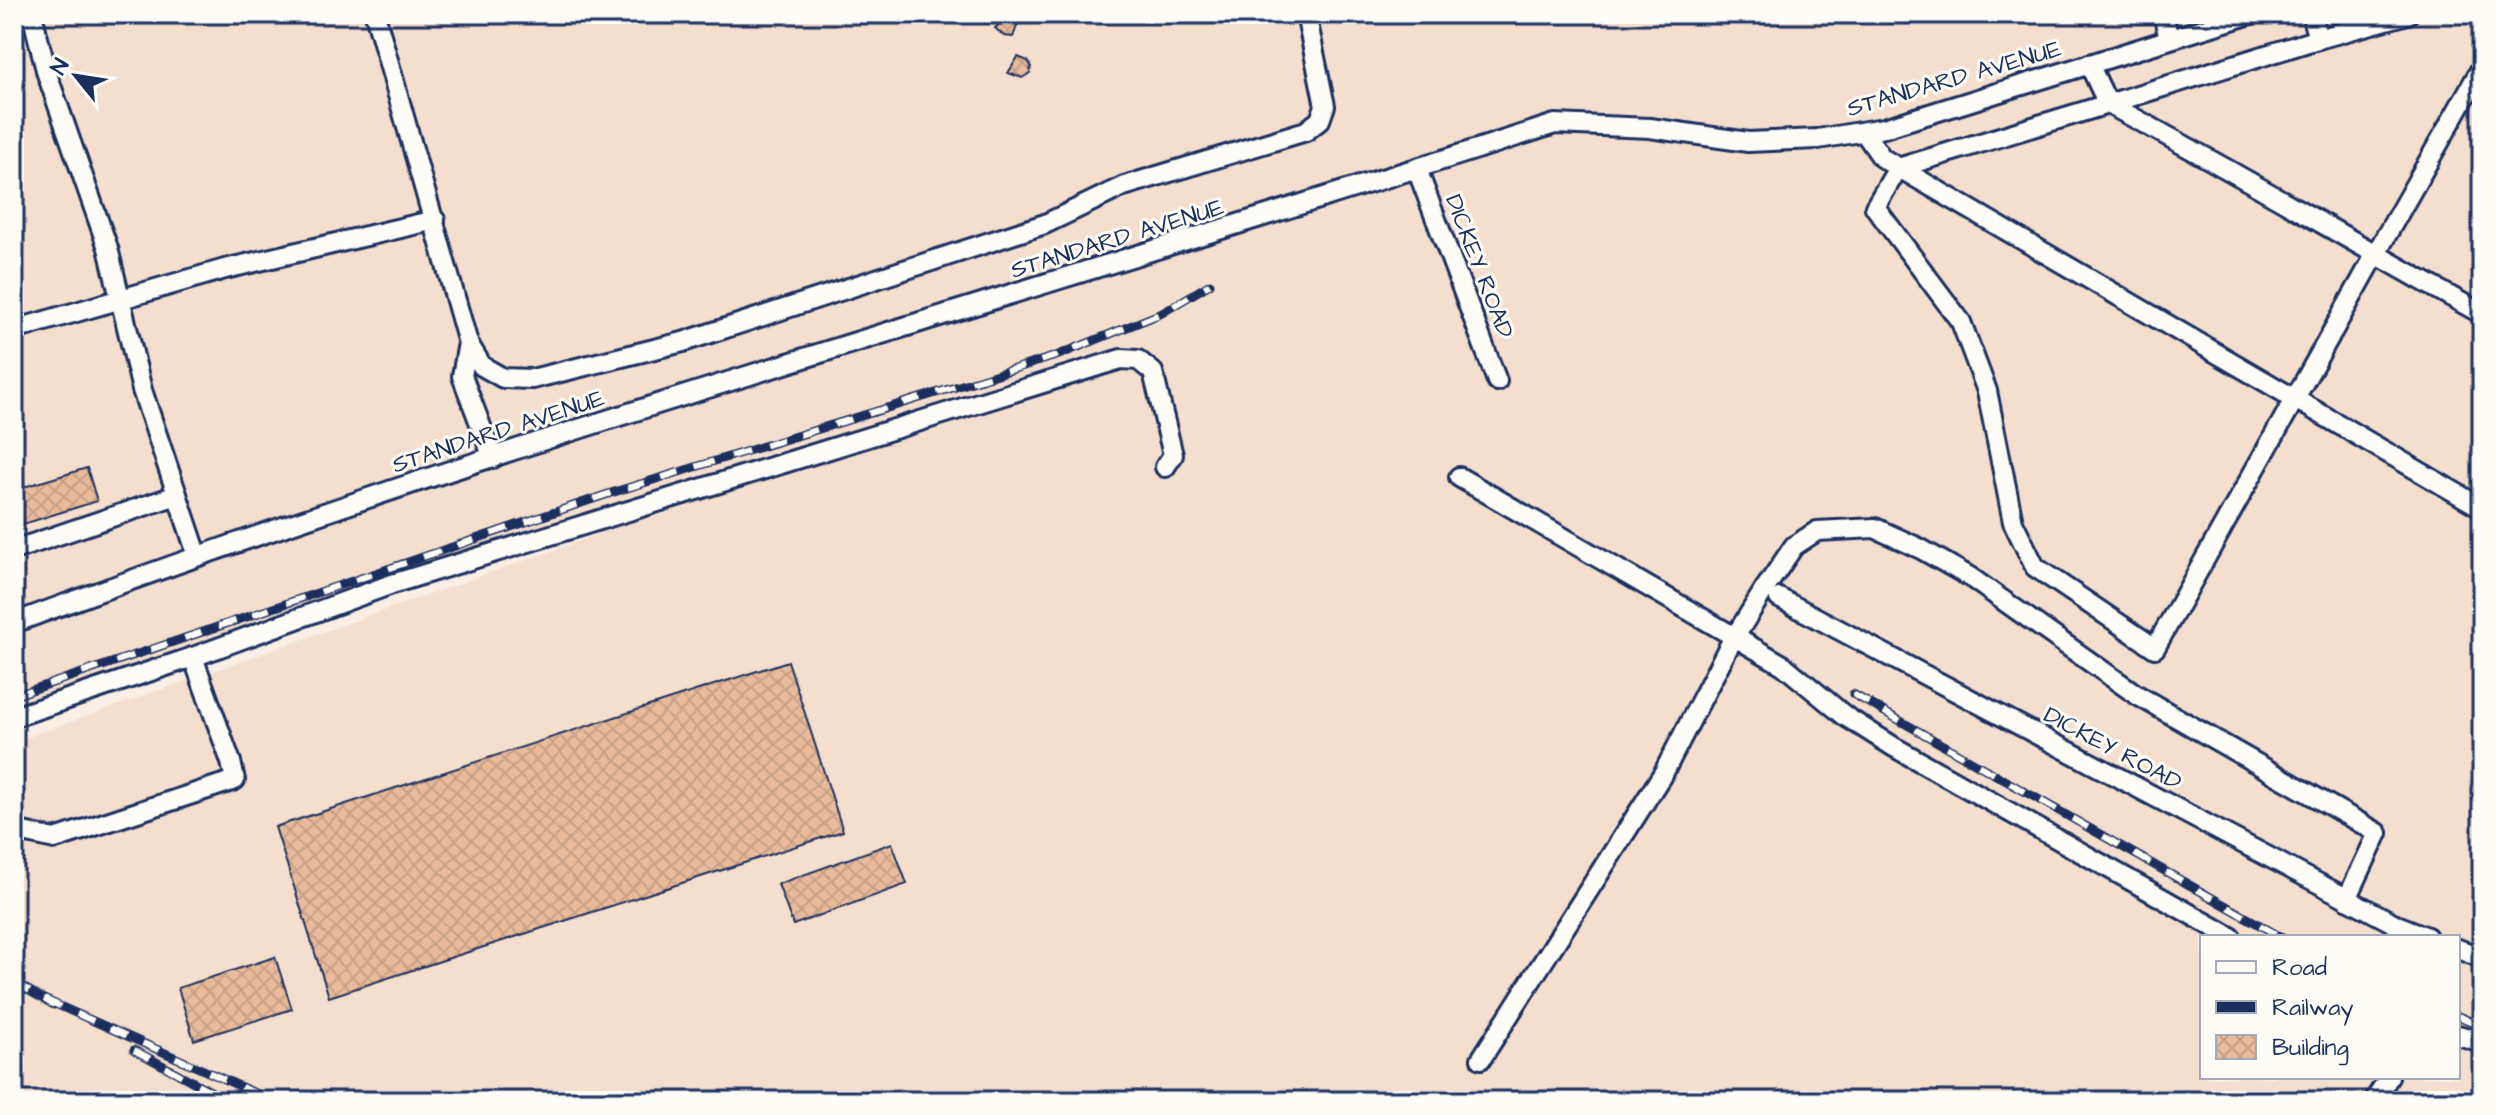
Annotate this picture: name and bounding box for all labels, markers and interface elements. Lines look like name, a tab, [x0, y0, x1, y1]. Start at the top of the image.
street label: STANDARD AVENUE	[1843, 32, 2065, 126]
north arrow	[36, 36, 116, 116]
text: N	[43, 53, 77, 80]
street label: STANDARD AVENUE	[1006, 190, 1228, 288]
street label: DICKEY ROAD	[1436, 190, 1522, 343]
street label: STANDARD AVENUE	[388, 382, 609, 482]
street label: DICKEY ROAD	[2038, 698, 2187, 799]
legend	[2200, 935, 2460, 1079]
text: Road	[2272, 951, 2327, 985]
text: Railway	[2272, 991, 2354, 1026]
text: Building	[2272, 1031, 2349, 1066]

